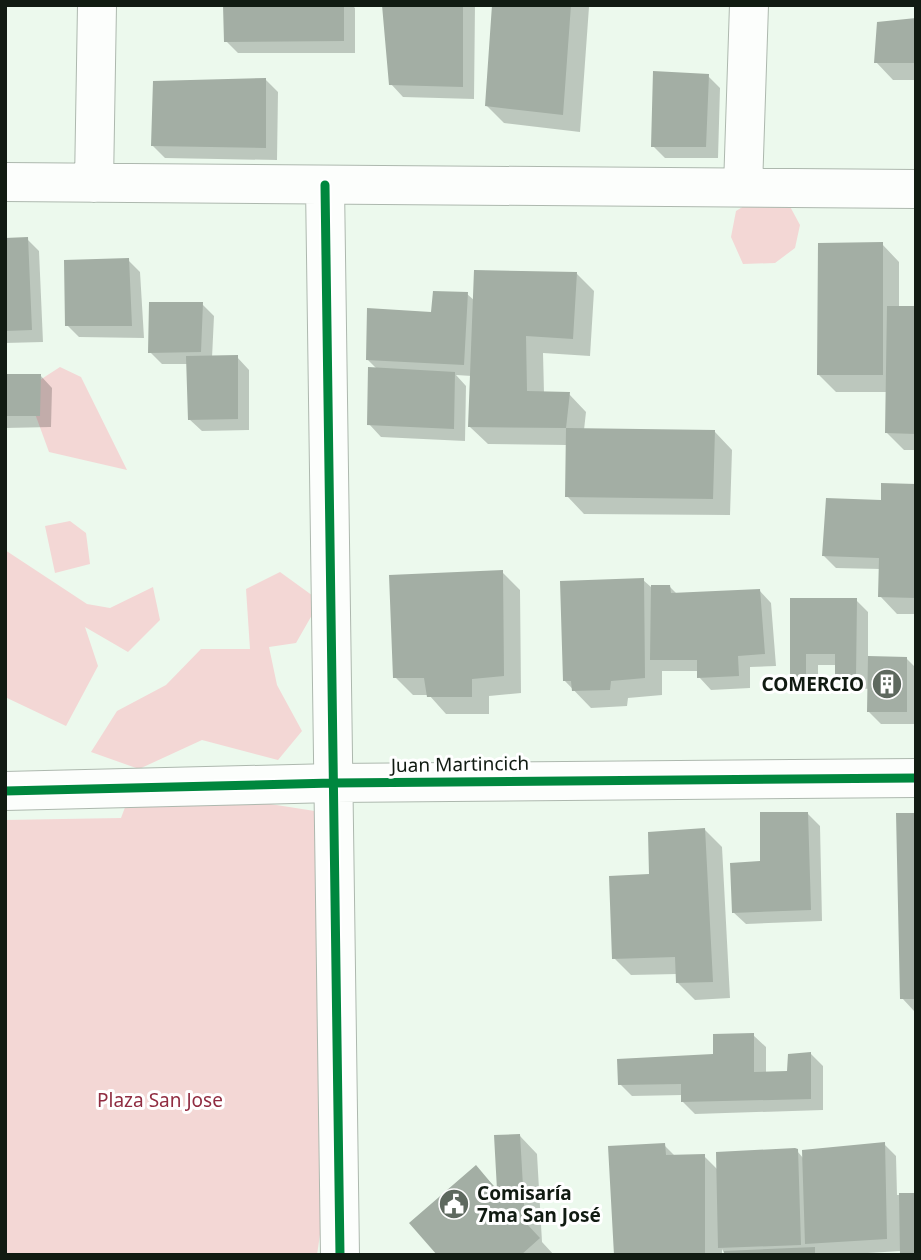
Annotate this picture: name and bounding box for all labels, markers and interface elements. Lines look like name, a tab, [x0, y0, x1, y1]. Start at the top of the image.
building icon: COMERCIO	[870, 667, 904, 701]
place label: COMERCIO	[762, 671, 864, 697]
street label: Juan Martincich	[389, 750, 529, 778]
park label: Plaza San Jose	[97, 1087, 223, 1113]
place label: Comisaría 7ma San José	[477, 1180, 601, 1228]
public building icon: Comisaría 7ma San José	[437, 1187, 471, 1221]

